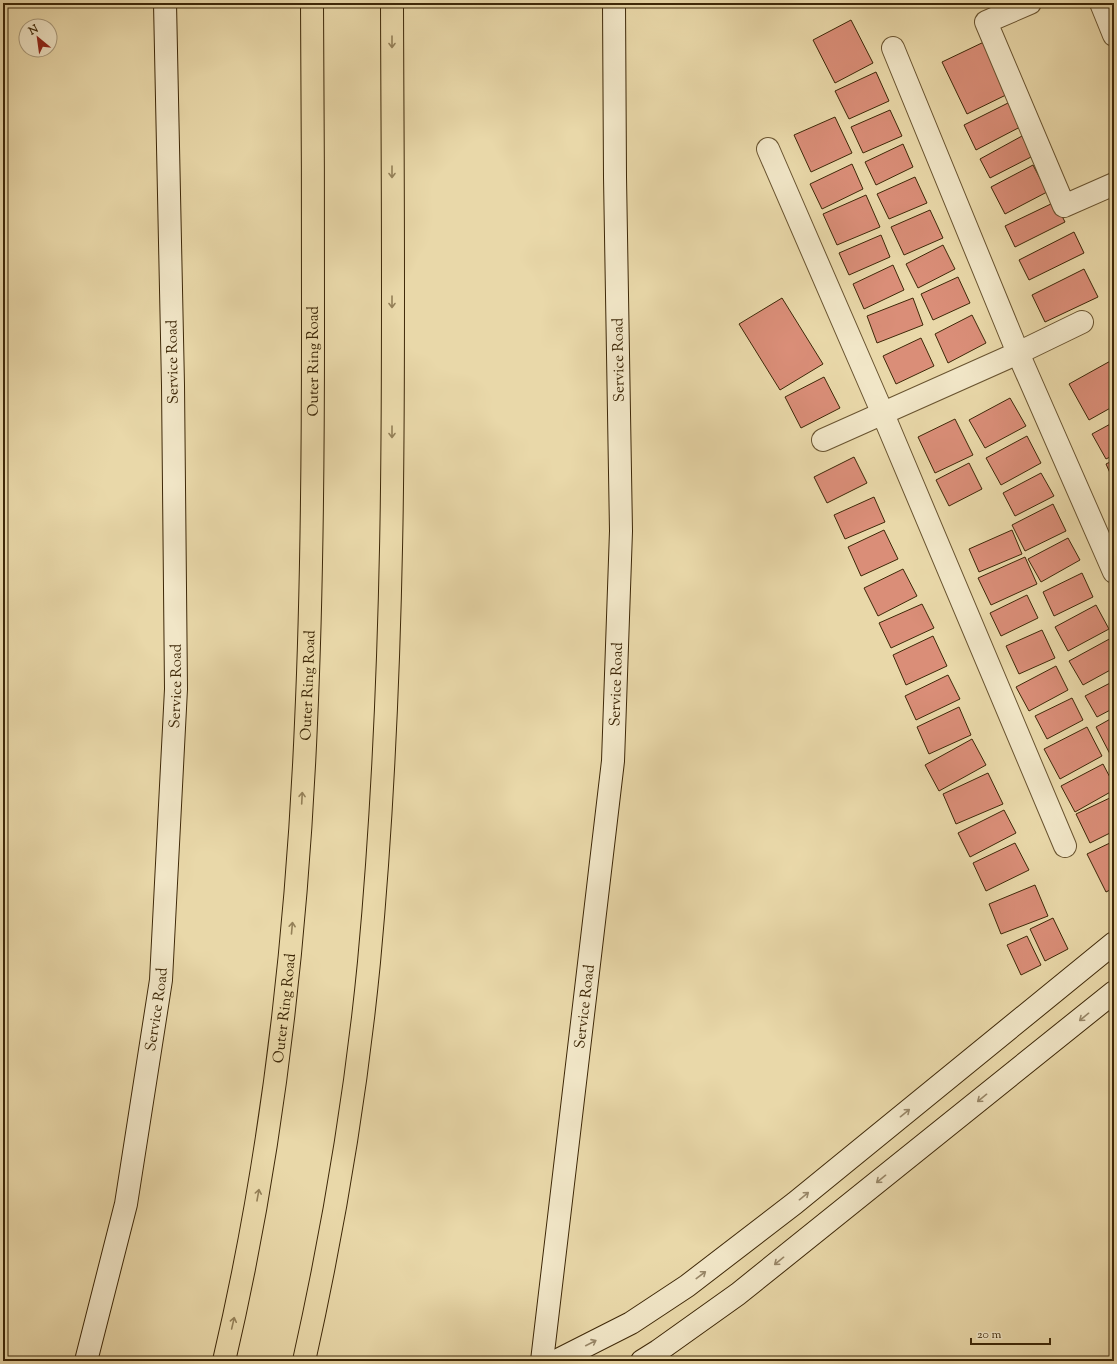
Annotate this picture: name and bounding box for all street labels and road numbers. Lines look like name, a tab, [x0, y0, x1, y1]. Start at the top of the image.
street label: Outer Ring Road	[304, 305, 325, 417]
street label: Service Road	[608, 317, 631, 402]
street label: Service Road	[162, 319, 185, 404]
street label: Outer Ring Road	[296, 629, 322, 741]
street label: Service Road	[605, 641, 629, 727]
street label: Service Road	[165, 643, 188, 729]
street label: Outer Ring Road	[269, 952, 302, 1065]
street label: Service Road	[570, 963, 601, 1050]
street label: Service Road	[141, 967, 174, 1053]

